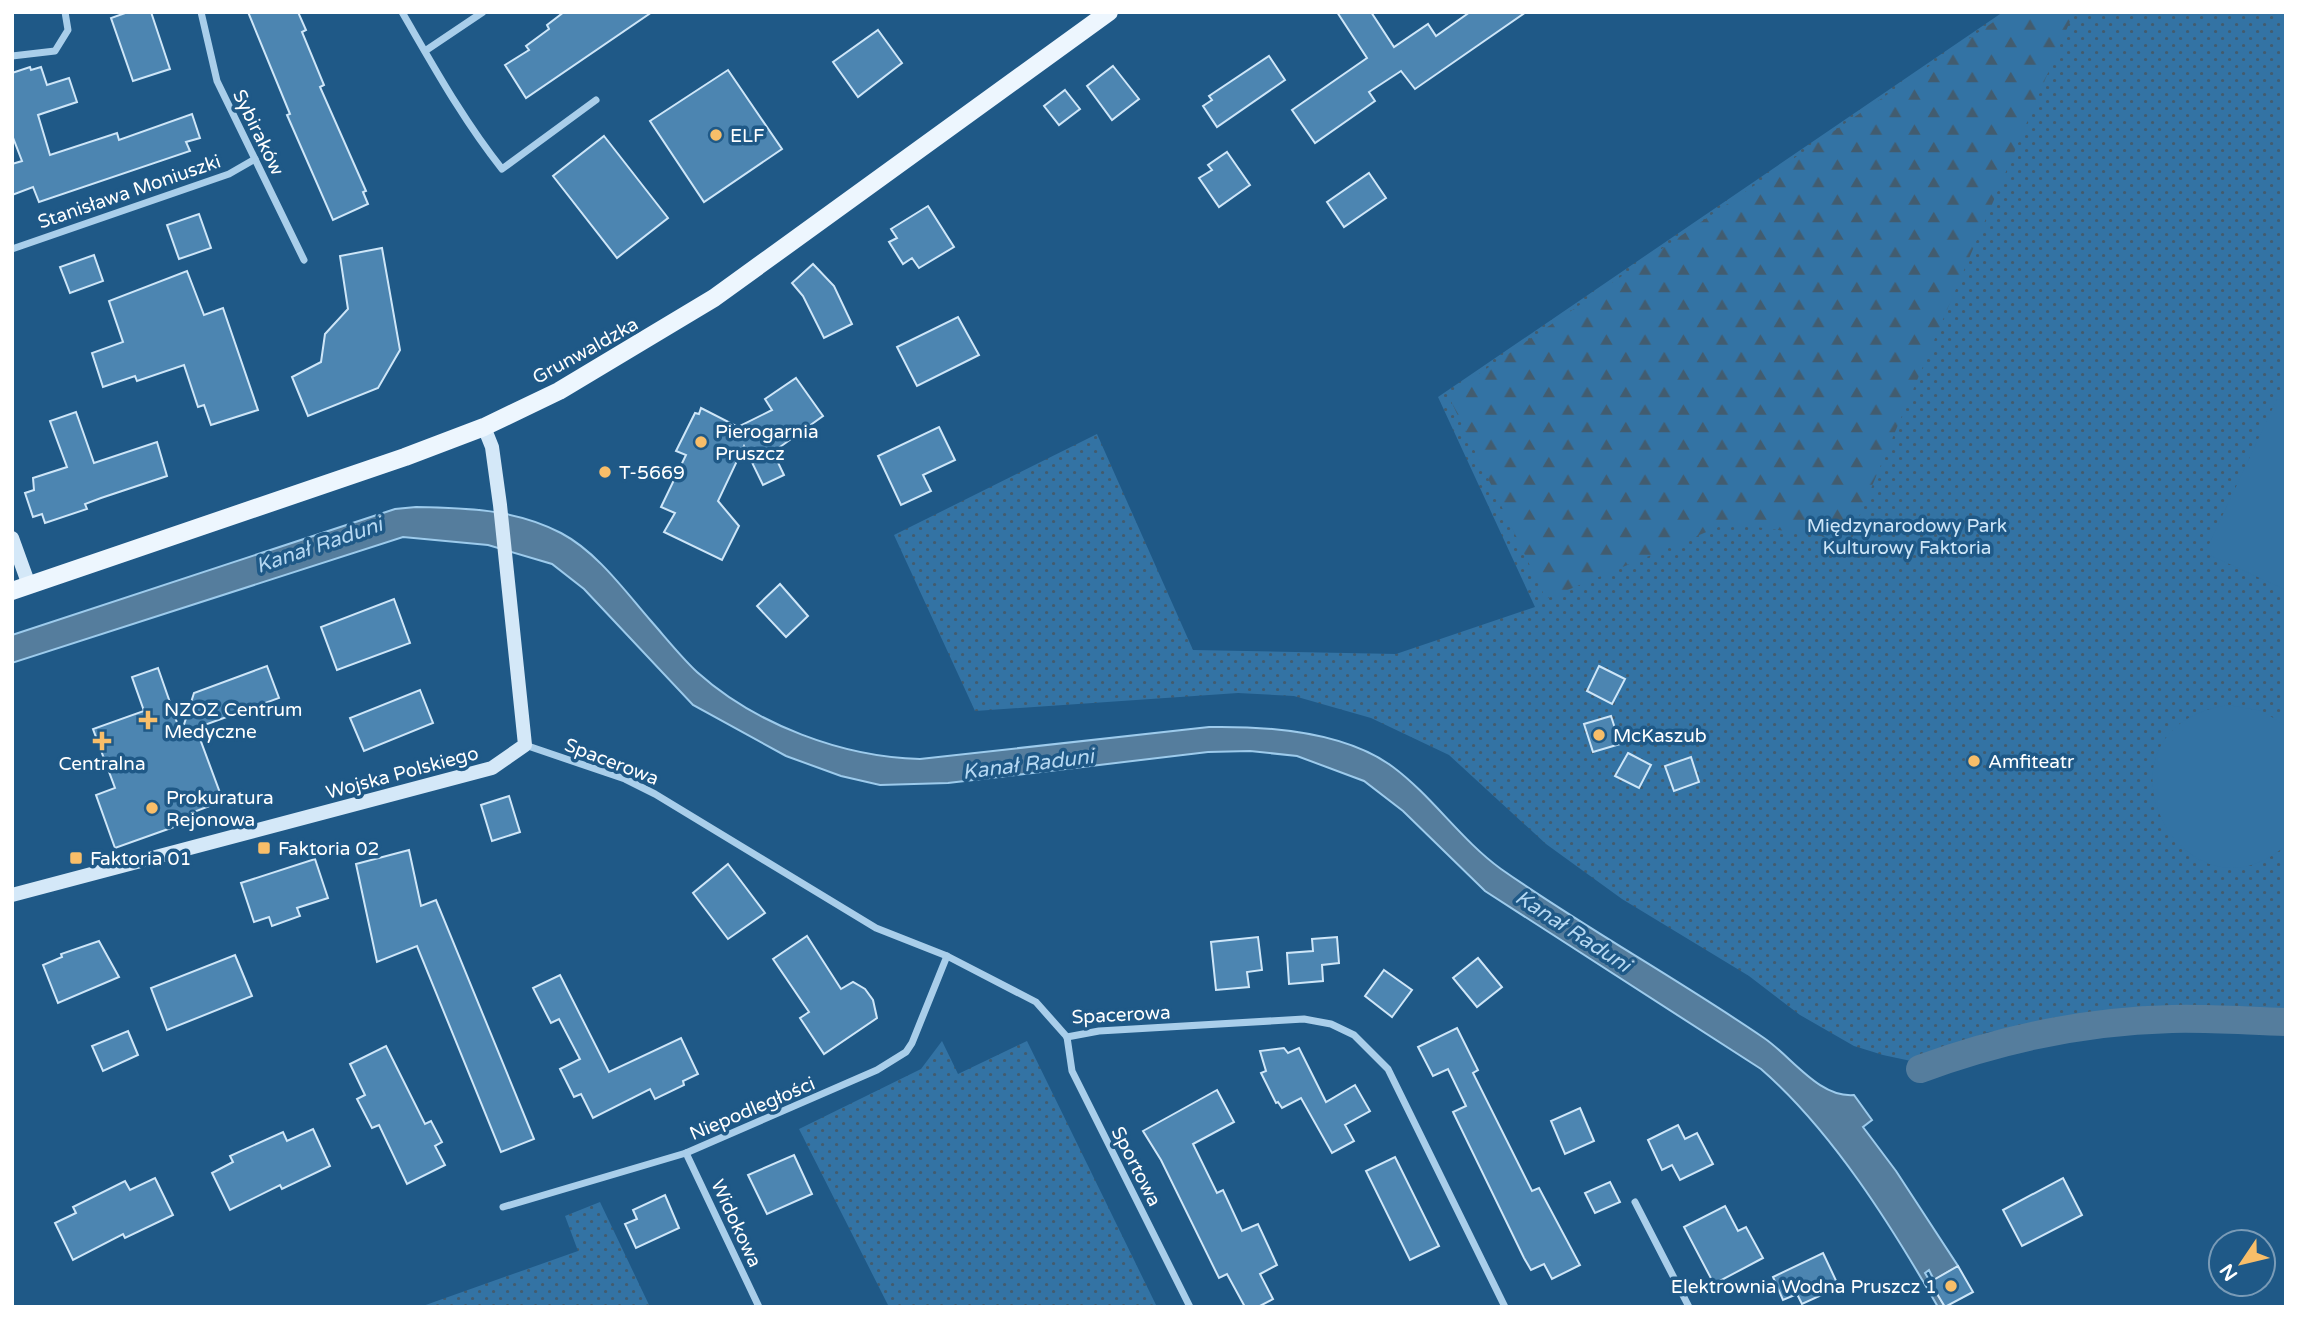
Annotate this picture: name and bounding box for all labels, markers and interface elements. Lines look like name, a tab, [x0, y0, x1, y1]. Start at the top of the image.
street label: Sybiraków	[228, 86, 288, 179]
place label: ELF	[730, 125, 765, 147]
marker: ELF	[708, 127, 724, 143]
street label: Stanisława Moniuszki	[35, 150, 224, 234]
street label: Grunwaldzka	[529, 313, 642, 389]
place label: Pierogarnia Pruszcz	[715, 421, 819, 465]
marker: Pierogarnia Pruszcz	[693, 434, 709, 450]
place label: T-5669	[619, 462, 685, 484]
marker: T-5669	[597, 464, 613, 480]
water label: Kanał Raduni	[253, 511, 388, 579]
park label: Międzynarodowy Park Kulturowy Faktoria	[1807, 515, 2007, 559]
place label: NZOZ Centrum Medyczne	[164, 699, 302, 743]
marker: NZOZ Centrum Medyczne	[138, 710, 158, 730]
place label: McKaszub	[1613, 725, 1707, 747]
marker: McKaszub	[1591, 727, 1607, 743]
marker: Centralna	[94, 733, 110, 749]
street label: Spacerowa	[561, 734, 662, 790]
street label: Wojska Polskiego	[324, 742, 481, 804]
water label: Kanał Raduni	[961, 744, 1098, 785]
place label: Amfiteatr	[1988, 751, 2075, 773]
place label: Centralna	[58, 753, 146, 775]
marker: Amfiteatr	[1966, 753, 1982, 769]
place label: Prokuratura Rejonowa	[166, 787, 274, 831]
marker: Prokuratura Rejonowa	[144, 800, 160, 816]
place label: Faktoria 02	[278, 838, 379, 860]
marker: Faktoria 02	[256, 840, 272, 856]
place label: Faktoria 01	[90, 848, 191, 870]
marker: Faktoria 01	[68, 850, 84, 866]
water label: Kanał Raduni	[1510, 885, 1637, 979]
street label: Spacerowa	[1071, 1001, 1171, 1029]
street label: Niepodległości	[686, 1073, 818, 1145]
street label: Sportowa	[1107, 1123, 1166, 1210]
street label: Widokowa	[706, 1176, 766, 1271]
north arrow	[2207, 1228, 2277, 1298]
text: N	[2216, 1260, 2242, 1285]
place label: Elektrownia Wodna Pruszcz 1	[1671, 1276, 1937, 1298]
marker: Elektrownia Wodna Pruszcz 1	[1943, 1278, 1959, 1294]

